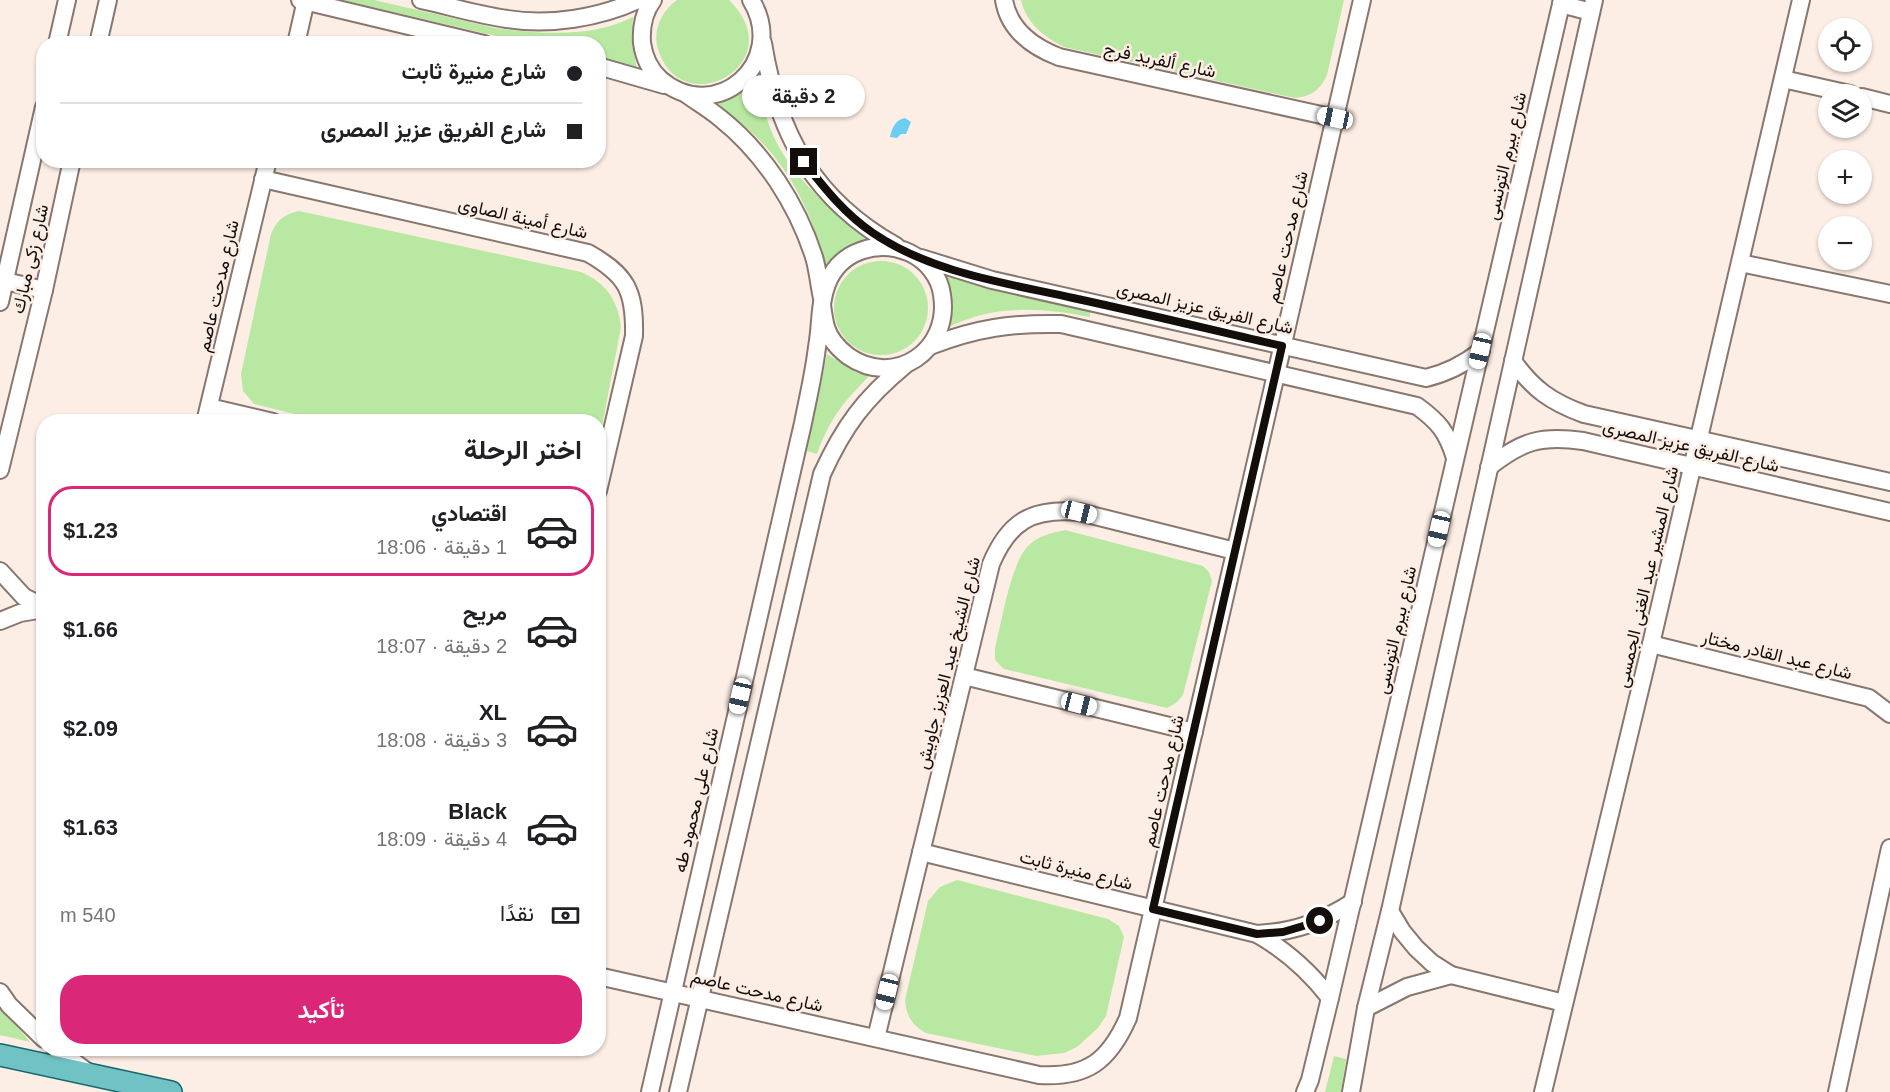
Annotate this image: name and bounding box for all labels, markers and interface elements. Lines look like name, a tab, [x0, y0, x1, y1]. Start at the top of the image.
map controls	[1818, 18, 1872, 270]
button: locate	[1818, 18, 1872, 72]
street label: شارع ألفريد فرج	[1102, 38, 1218, 84]
text: شارع منيرة ثابت	[401, 59, 546, 84]
callout: 2 دقيقة	[742, 75, 866, 117]
button: layers	[1818, 84, 1872, 138]
text: 2 دقيقة	[772, 85, 835, 107]
street label: شارع بيرم التونسى	[1482, 90, 1532, 222]
car	[1316, 105, 1354, 131]
text: شارع الفريق عزيز المصرى	[320, 117, 546, 142]
route end	[790, 148, 817, 175]
button: +	[1818, 150, 1872, 204]
street label: شارع مدحت عاصم	[1262, 169, 1314, 305]
street label: شارع أمينة الصاوى	[456, 193, 590, 245]
street label: شارع زكى مبارك	[8, 202, 54, 316]
button: −	[1818, 216, 1872, 270]
street label: شارع مدحت عاصم	[193, 218, 245, 354]
street label: شارع الفريق عزيز المصرى	[1114, 278, 1295, 340]
car	[1467, 331, 1493, 371]
street label: شارع الفريق عزيز المصرى	[1600, 416, 1781, 478]
text: اختر الرحلة	[464, 435, 582, 465]
street label: شارع المشير عبد الغنى الجمسى	[1612, 464, 1684, 690]
car	[1059, 499, 1099, 525]
text: اقتصادي	[431, 501, 507, 526]
icon: car	[525, 504, 579, 558]
car	[1426, 509, 1452, 549]
text: $1.23	[63, 518, 118, 543]
text: 1 دقيقة · 18:06	[376, 536, 507, 558]
street label: شارع الشيخ عبد العزيز جاويش	[912, 555, 986, 772]
street label: شارع بيرم التونسى	[1372, 564, 1422, 696]
text: مريح	[463, 600, 507, 625]
icon: car	[525, 603, 579, 657]
text: $1.66	[63, 617, 118, 642]
street label: شارع عبد القادر مختار	[1698, 626, 1854, 685]
text: 2 دقيقة · 18:07	[376, 635, 507, 657]
car	[727, 676, 753, 716]
car	[1059, 691, 1099, 717]
text: XL	[479, 700, 507, 725]
icon: car	[525, 702, 579, 756]
street label: شارع مدحت عاصم	[1138, 713, 1190, 849]
text: $2.09	[63, 716, 118, 741]
street label: شارع على محمود طه	[670, 726, 724, 875]
text: 3 دقيقة · 18:08	[376, 729, 507, 751]
text: Black	[448, 799, 507, 824]
icon: car	[525, 801, 579, 855]
text: $1.63	[63, 815, 118, 840]
text: 4 دقيقة · 18:09	[376, 828, 507, 850]
street label: شارع منيرة ثابت	[1017, 846, 1135, 896]
icon: cash	[549, 899, 582, 932]
text: نقدًا	[500, 901, 534, 926]
text: 540 m	[60, 904, 116, 926]
route start	[1306, 907, 1333, 934]
street label: شارع مدحت عاصم	[689, 966, 825, 1018]
car	[874, 972, 900, 1012]
button: تأكيد	[60, 975, 582, 1044]

